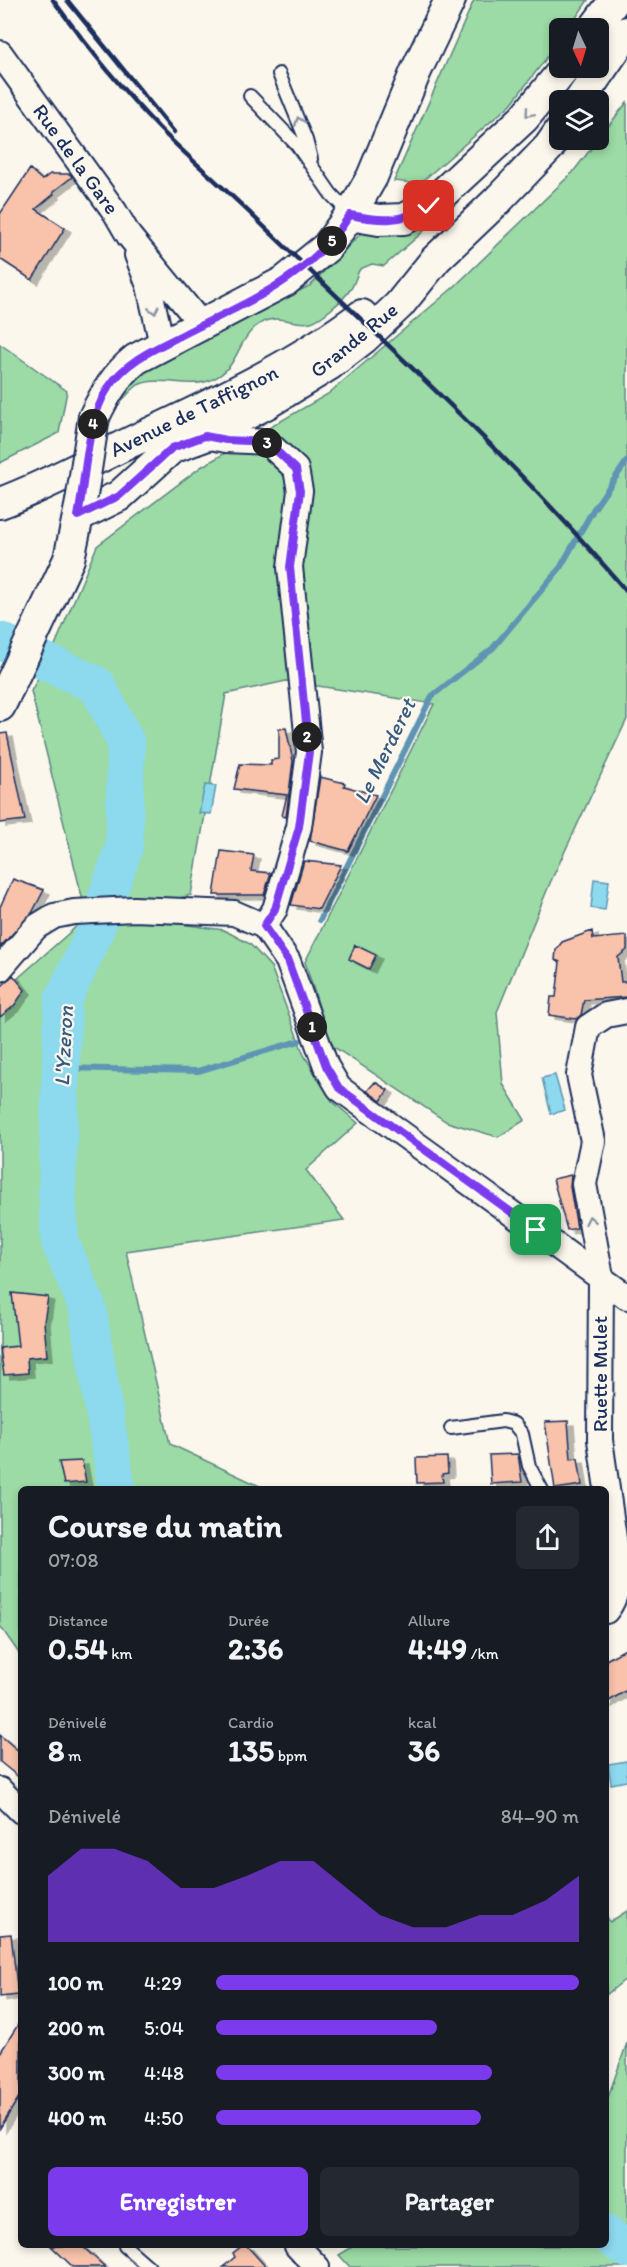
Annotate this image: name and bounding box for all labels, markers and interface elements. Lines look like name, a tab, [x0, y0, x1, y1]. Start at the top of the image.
north arrow	[549, 18, 609, 78]
map controls	[549, 18, 609, 150]
button: layers	[549, 90, 609, 150]
street label: Rue de la Gare	[28, 99, 125, 219]
one-way arrow	[525, 106, 536, 117]
one-way arrow	[293, 116, 306, 127]
pin	[403, 180, 454, 231]
icon: check	[412, 189, 445, 222]
pin: 5	[317, 226, 347, 256]
text: 5	[328, 231, 336, 250]
street label: Grande Rue	[305, 297, 403, 383]
one-way arrow	[146, 305, 159, 315]
street label: Avenue de Taffignon	[106, 359, 282, 462]
pin: 4	[78, 409, 108, 439]
text: 4	[88, 414, 98, 433]
pin: 3	[252, 428, 282, 458]
text: 3	[263, 433, 271, 452]
water label: Le Merderet	[347, 693, 422, 808]
pin: 2	[292, 722, 322, 752]
text: 2	[303, 727, 311, 746]
water label: L'Yzeron	[48, 1005, 79, 1087]
pin: 1	[297, 1012, 327, 1042]
text: 1	[308, 1017, 316, 1036]
pin	[510, 1204, 561, 1255]
icon: arrive	[519, 1213, 552, 1246]
one-way arrow	[584, 1215, 597, 1225]
street label: Ruette Mulet	[587, 1316, 612, 1432]
text: Course du matin	[48, 1506, 282, 1545]
button: share	[516, 1506, 579, 1569]
text: 07:08	[48, 1548, 98, 1572]
text: Distance	[48, 1611, 108, 1630]
text: Durée	[228, 1611, 269, 1630]
text: Allure	[408, 1611, 450, 1630]
text: 0.54	[48, 1630, 108, 1667]
text: 2:36	[228, 1630, 283, 1667]
text: 4:49	[408, 1630, 467, 1667]
text: km	[108, 1644, 132, 1663]
text: /km	[467, 1644, 499, 1663]
text: Dénivelé	[48, 1713, 107, 1732]
text: Cardio	[228, 1713, 274, 1732]
text: kcal	[408, 1713, 436, 1732]
text: 8	[48, 1732, 64, 1769]
text: 135	[228, 1732, 274, 1769]
text: 36	[408, 1732, 440, 1769]
text: m	[64, 1746, 82, 1765]
text: bpm	[274, 1746, 307, 1765]
text: Dénivelé	[48, 1804, 121, 1828]
text: 84–90 m	[501, 1804, 579, 1828]
text: 100 m	[48, 1971, 103, 1995]
text: 4:29	[144, 1971, 182, 1995]
text: 200 m	[48, 2016, 104, 2040]
text: 5:04	[144, 2016, 184, 2040]
text: 300 m	[48, 2061, 105, 2085]
text: 4:48	[144, 2061, 184, 2085]
text: 400 m	[48, 2106, 106, 2130]
text: 4:50	[144, 2106, 184, 2130]
button: Enregistrer	[48, 2167, 308, 2236]
button: Partager	[320, 2167, 579, 2236]

